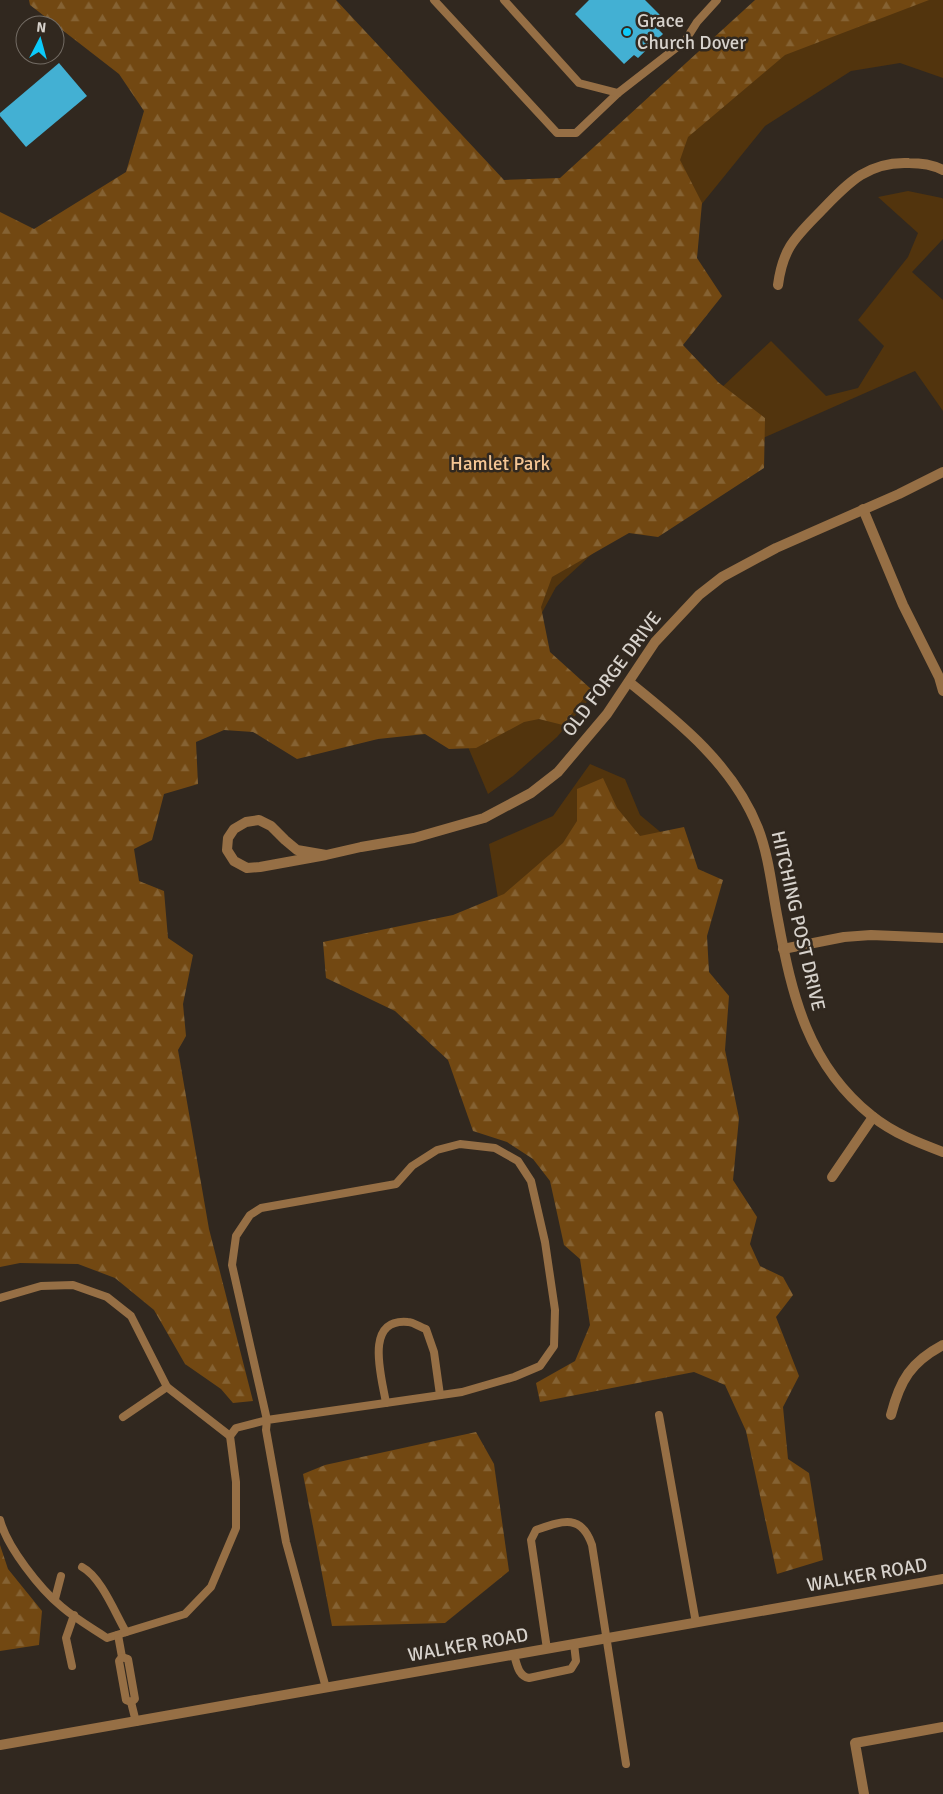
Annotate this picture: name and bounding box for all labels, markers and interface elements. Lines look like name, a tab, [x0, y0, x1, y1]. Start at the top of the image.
place label: Grace Church Dover	[637, 9, 746, 55]
north arrow	[15, 15, 65, 65]
text: N	[36, 19, 47, 37]
marker: Grace Church Dover	[621, 26, 633, 38]
park label: Hamlet Park	[450, 452, 550, 476]
street label: OLD FORGE DRIVE	[557, 607, 667, 741]
street label: HITCHING POST DRIVE	[766, 829, 830, 1013]
street label: WALKER ROAD	[805, 1553, 929, 1597]
street label: WALKER ROAD	[406, 1623, 530, 1667]

